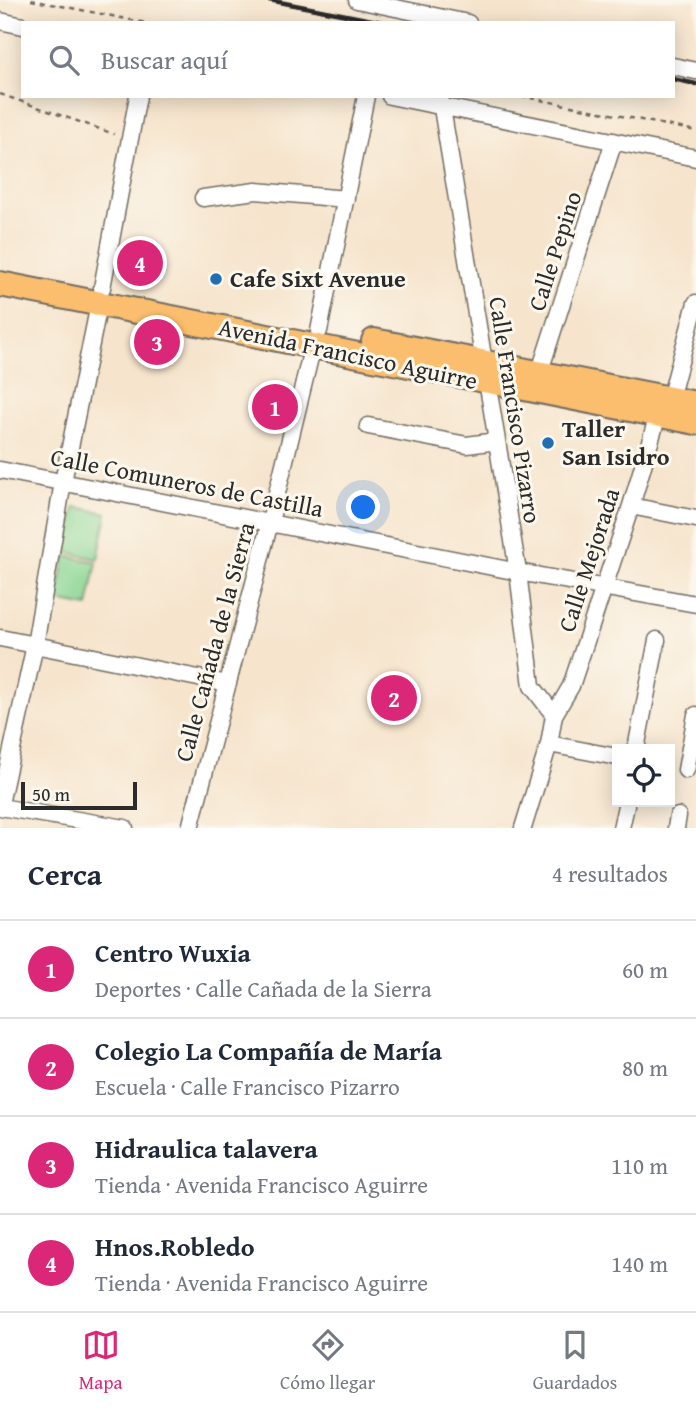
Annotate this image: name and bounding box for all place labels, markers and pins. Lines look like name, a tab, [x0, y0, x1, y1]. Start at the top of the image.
pin: 4	[117, 237, 163, 289]
place label: Cafe Sixt Avenue	[230, 261, 406, 296]
marker: Cafe Sixt Avenue	[208, 271, 224, 287]
pin: 3	[134, 316, 180, 368]
pin: 1	[252, 381, 298, 433]
place label: Taller San Isidro	[562, 411, 670, 474]
marker: Taller San Isidro	[540, 435, 556, 451]
pin: 2	[371, 672, 417, 724]

